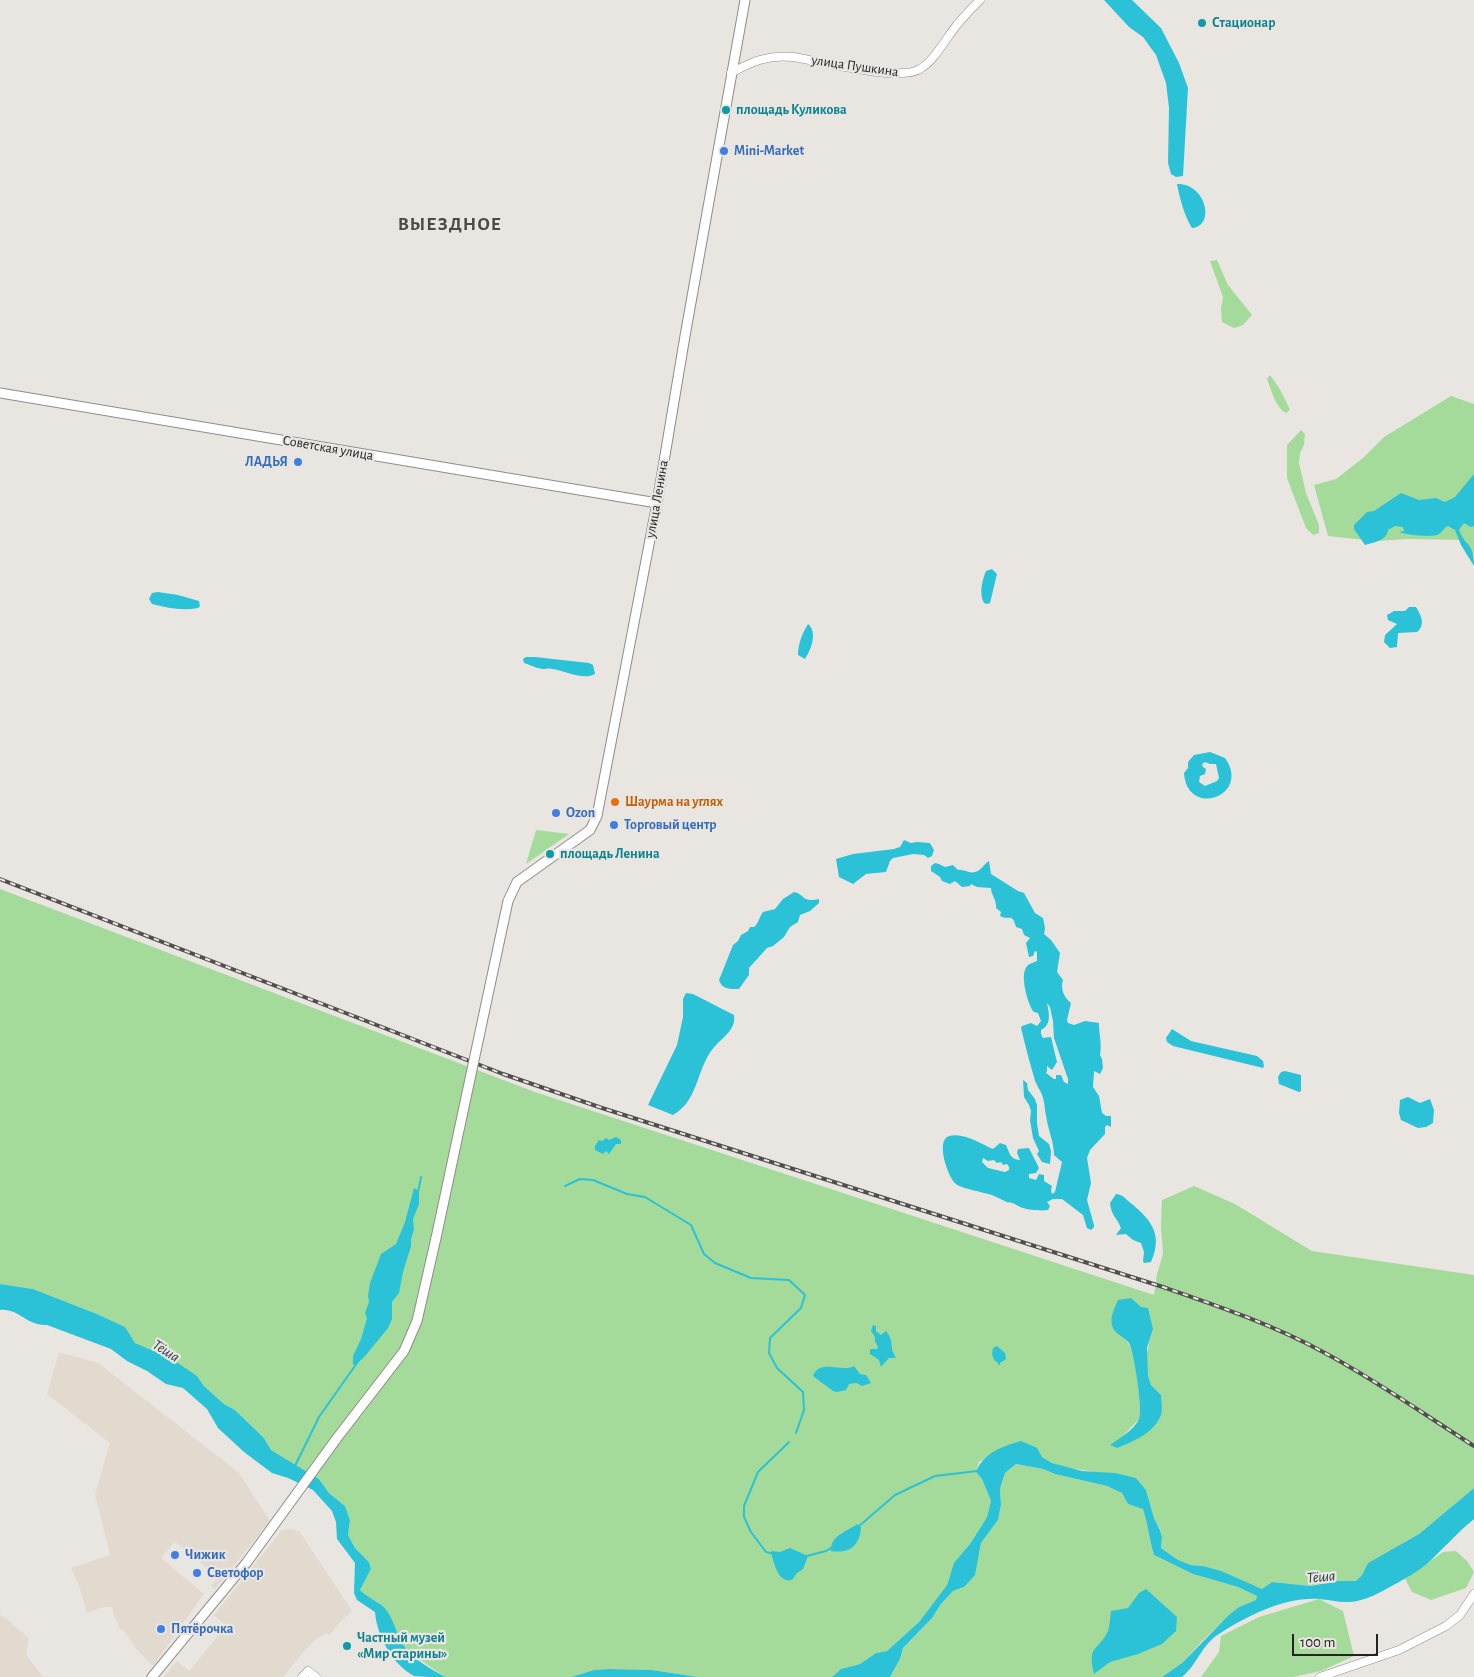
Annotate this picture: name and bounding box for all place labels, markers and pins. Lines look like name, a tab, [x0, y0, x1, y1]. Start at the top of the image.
place label: Стационар	[1212, 15, 1276, 31]
marker: Стационар	[1196, 17, 1208, 29]
place label: площадь Куликова	[736, 102, 847, 118]
marker: площадь Куликова	[720, 104, 732, 116]
place label: Mini-Market	[734, 143, 804, 159]
marker: Mini-Market	[718, 145, 730, 157]
place label: ЛАДЬЯ	[245, 454, 288, 470]
marker: ЛАДЬЯ	[292, 456, 304, 468]
place label: Шаурма на углях	[625, 794, 723, 810]
marker: Шаурма на углях	[609, 796, 621, 808]
place label: Ozon	[566, 805, 595, 821]
marker: Ozon	[550, 807, 562, 819]
place label: Торговый центр	[624, 817, 717, 833]
marker: Торговый центр	[608, 819, 620, 831]
place label: площадь Ленина	[560, 846, 660, 862]
marker: площадь Ленина	[544, 848, 556, 860]
place label: Чижик	[185, 1547, 226, 1563]
marker: Чижик	[169, 1549, 181, 1561]
place label: Светофор	[207, 1565, 264, 1581]
marker: Светофор	[191, 1567, 203, 1579]
place label: Пятёрочка	[171, 1621, 233, 1637]
marker: Пятёрочка	[155, 1623, 167, 1635]
place label: Частный музей «Мир старины»	[357, 1630, 447, 1662]
marker: Частный музей «Мир старины»	[341, 1640, 353, 1652]

